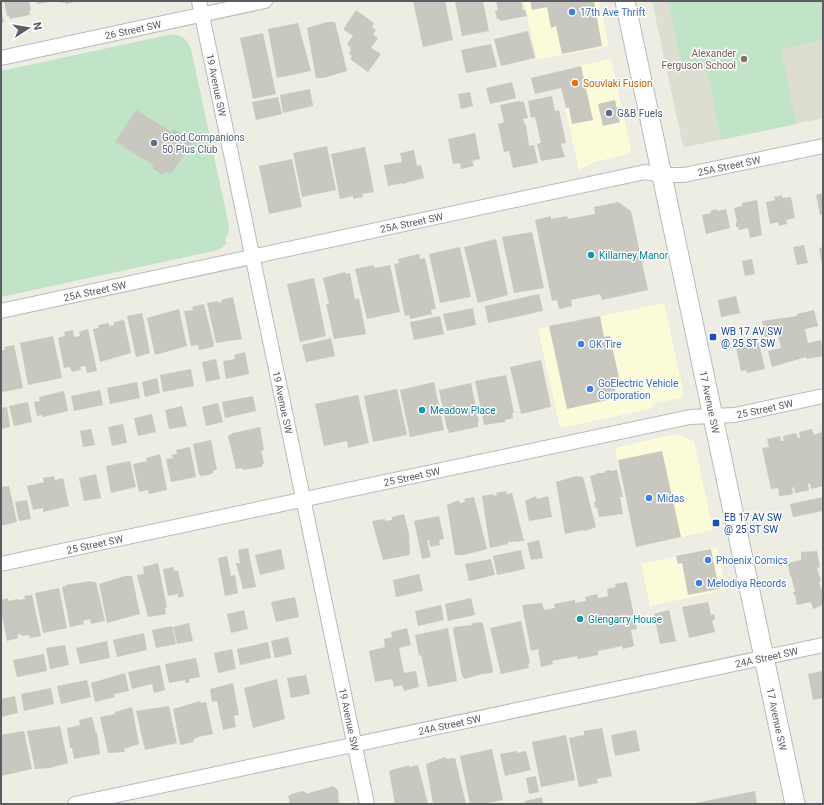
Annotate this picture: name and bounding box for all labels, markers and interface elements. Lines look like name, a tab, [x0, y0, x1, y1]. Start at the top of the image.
marker: 17th Ave Thrift	[567, 7, 577, 17]
place label: 17th Ave Thrift	[580, 7, 645, 18]
north arrow	[8, 8, 48, 48]
street label: 26 Street SW	[104, 18, 162, 41]
text: N	[30, 21, 45, 31]
place label: Alexander Ferguson School	[661, 48, 737, 71]
street label: 19 Avenue SW	[205, 53, 229, 118]
marker: Alexander Ferguson School	[739, 54, 749, 64]
marker: Souvlaki Fusion	[570, 78, 580, 88]
place label: Souvlaki Fusion	[583, 78, 653, 89]
marker: G&B Fuels	[604, 108, 614, 118]
place label: G&B Fuels	[617, 108, 663, 119]
place label: Good Companions 50 Plus Club	[162, 132, 245, 155]
marker: Good Companions 50 Plus Club	[149, 138, 159, 148]
street label: 25A Street SW	[696, 154, 762, 178]
street label: 25A Street SW	[379, 210, 444, 235]
marker: Killarney Manor	[586, 250, 596, 260]
place label: Killarney Manor	[599, 250, 669, 261]
street label: 25A Street SW	[62, 279, 127, 303]
place label: WB 17 AV SW @ 25 ST SW	[721, 326, 782, 349]
marker: WB 17 AV SW @ 25 ST SW	[708, 332, 718, 342]
marker: OK Tire	[576, 339, 586, 349]
place label: OK Tire	[589, 339, 621, 350]
street label: 19 Avenue SW	[271, 370, 295, 435]
street label: 17 Avenue SW	[698, 370, 722, 435]
place label: GoElectric Vehicle Corporation	[598, 378, 678, 401]
marker: GoElectric Vehicle Corporation	[585, 384, 595, 394]
street label: 25 Street SW	[736, 397, 794, 420]
marker: Meadow Place	[417, 405, 427, 415]
place label: Meadow Place	[430, 405, 496, 416]
street label: 25 Street SW	[383, 465, 441, 488]
marker: Midas	[644, 493, 654, 503]
place label: Midas	[657, 493, 684, 504]
place label: EB 17 AV SW @ 25 ST SW	[724, 512, 782, 535]
marker: EB 17 AV SW @ 25 ST SW	[711, 518, 721, 528]
street label: 25 Street SW	[66, 533, 124, 555]
marker: Phoenix Comics	[703, 555, 713, 565]
place label: Phoenix Comics	[716, 555, 788, 566]
marker: Melodiya Records	[694, 578, 704, 588]
place label: Melodiya Records	[707, 578, 786, 589]
marker: Glengarry House	[575, 614, 585, 624]
place label: Glengarry House	[588, 614, 662, 625]
street label: 24A Street SW	[734, 645, 799, 669]
street label: 19 Avenue SW	[337, 687, 361, 752]
street label: 17 Avenue SW	[765, 687, 789, 752]
street label: 24A Street SW	[417, 712, 482, 736]

